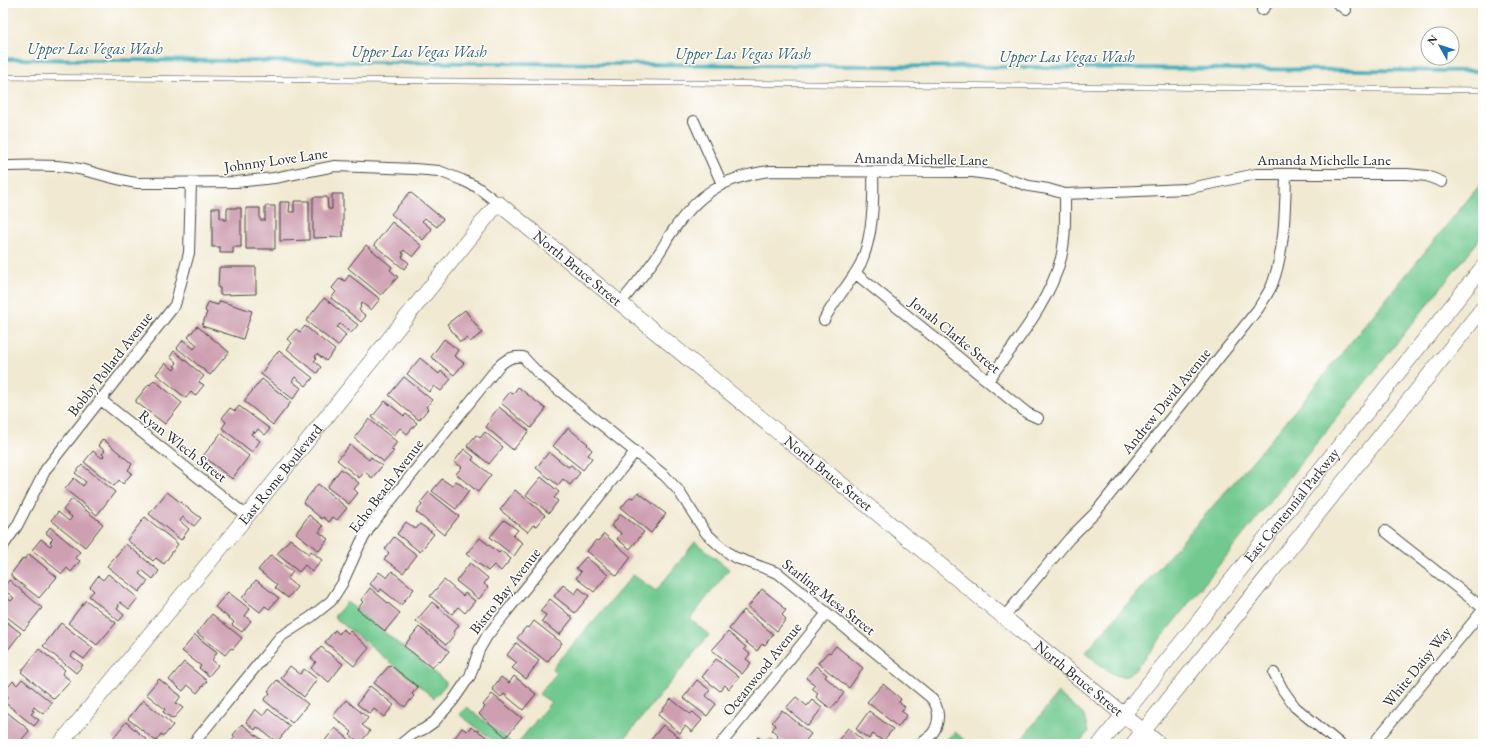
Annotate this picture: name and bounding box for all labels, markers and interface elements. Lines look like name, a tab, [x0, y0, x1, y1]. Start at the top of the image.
north arrow	[1420, 26, 1460, 66]
text: N	[1424, 32, 1441, 48]
water label: Upper Las Vegas Wash	[27, 38, 163, 59]
water label: Upper Las Vegas Wash	[351, 41, 487, 62]
water label: Upper Las Vegas Wash	[675, 43, 811, 64]
water label: Upper Las Vegas Wash	[999, 46, 1135, 67]
street label: Johnny Love Lane	[221, 143, 329, 176]
street label: Amanda Michelle Lane	[853, 148, 988, 169]
street label: Amanda Michelle Lane	[1256, 150, 1391, 169]
street label: North Bruce Street	[530, 226, 626, 310]
street label: Jonah Clarke Street	[905, 291, 1005, 377]
street label: Bobby Pollard Avenue	[63, 308, 156, 420]
street label: Andrew David Avenue	[1116, 344, 1214, 458]
street label: Ryan Wlech Street	[135, 405, 231, 486]
street label: East Rome Boulevard	[234, 420, 326, 529]
street label: North Bruce Street	[780, 431, 877, 515]
street label: Echo Beach Avenue	[344, 435, 427, 536]
street label: East Centennial Parkway	[1239, 443, 1343, 566]
street label: Bistro Bay Avenue	[465, 543, 544, 638]
street label: Starling Mesa Street	[779, 554, 880, 639]
street label: Oceanwood Avenue	[718, 618, 805, 719]
street label: White Daisy Way	[1378, 622, 1455, 711]
street label: North Bruce Street	[1031, 636, 1128, 720]

